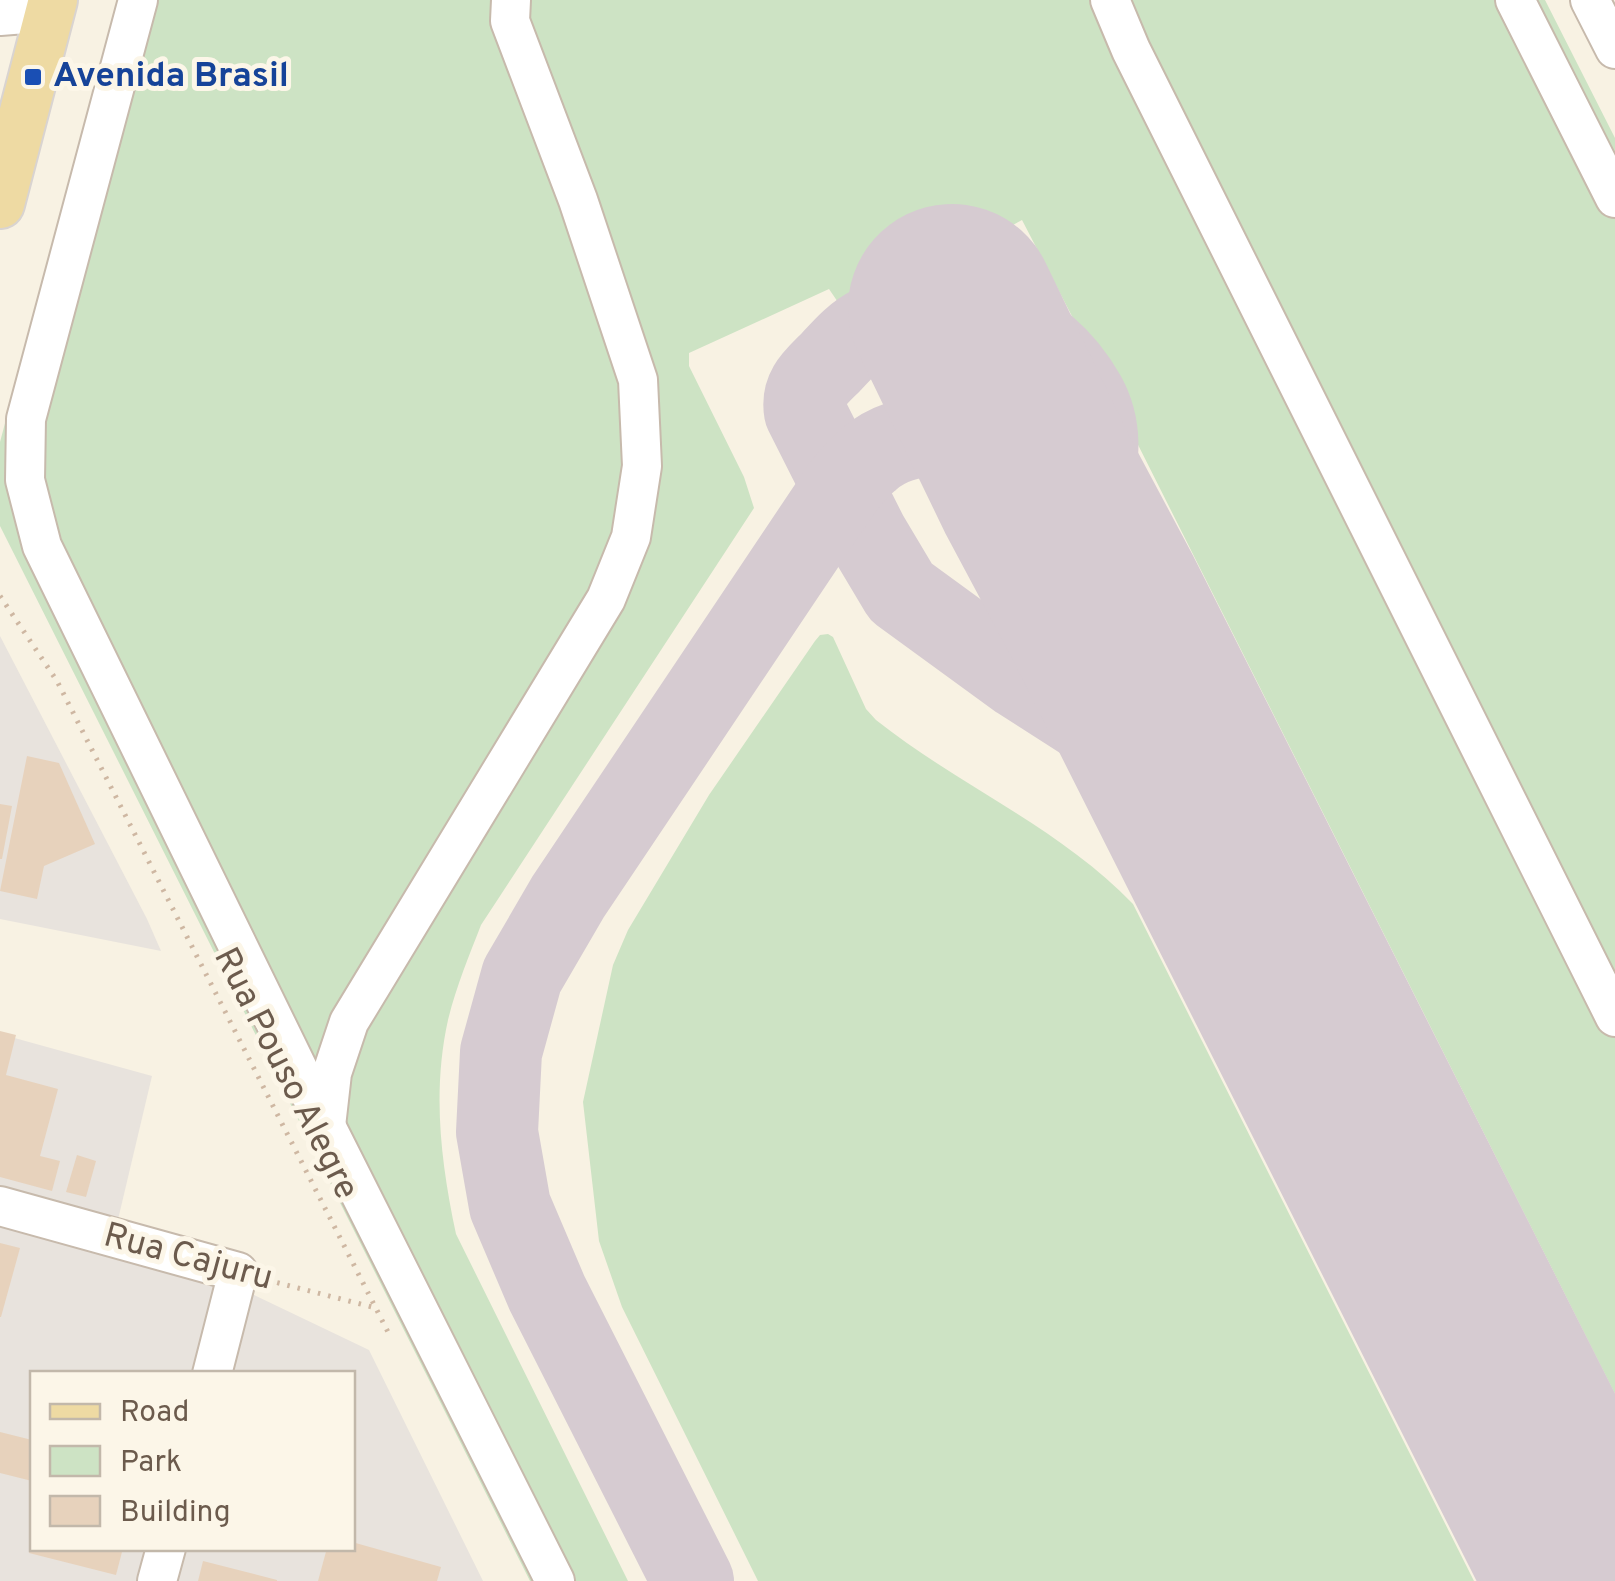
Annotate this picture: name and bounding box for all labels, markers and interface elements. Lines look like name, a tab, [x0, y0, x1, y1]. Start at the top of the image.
place label: Avenida Brasil	[53, 55, 289, 99]
marker: Avenida Brasil	[22, 66, 44, 88]
street label: Rua Pouso Alegre	[203, 941, 367, 1207]
street label: Rua Cajuru	[99, 1214, 277, 1302]
legend	[30, 1371, 355, 1551]
text: Road	[120, 1395, 189, 1432]
text: Park	[120, 1445, 182, 1482]
text: Building	[120, 1495, 231, 1532]

